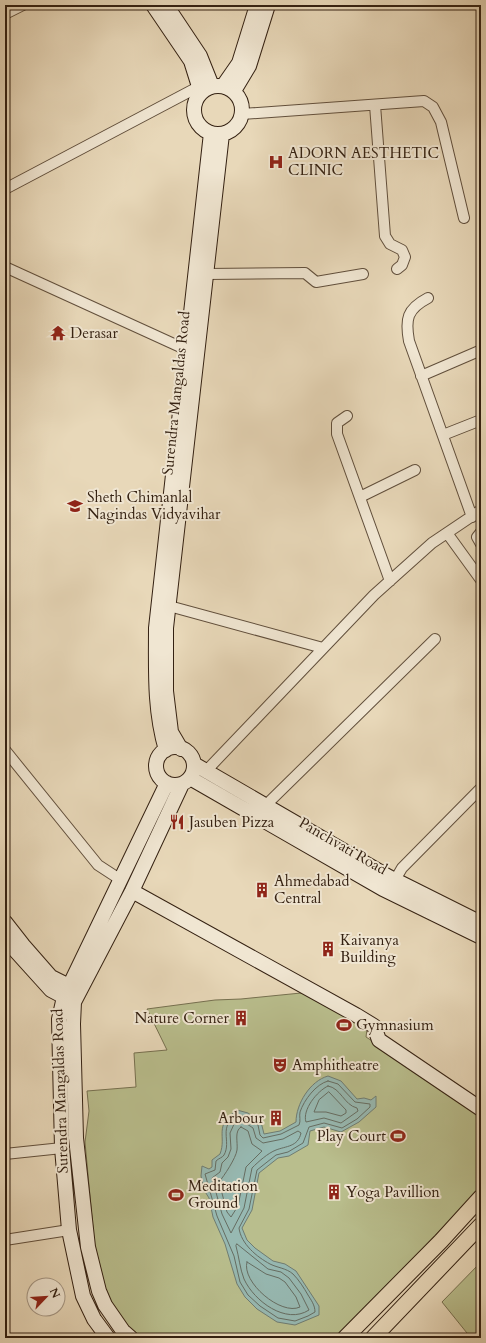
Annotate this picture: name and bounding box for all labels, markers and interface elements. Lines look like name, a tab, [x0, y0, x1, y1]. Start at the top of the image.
place label: ADORN AESTHETIC CLINIC	[288, 143, 439, 180]
hospital icon: ADORN AESTHETIC CLINIC	[267, 153, 285, 171]
street label: Surendra Mangaldas Road	[157, 310, 195, 476]
place label: Derasar	[70, 323, 118, 343]
temple icon: Derasar	[49, 324, 67, 342]
place label: Sheth Chimanlal Nagindas Vidyavihar	[87, 487, 221, 524]
school or university icon: Sheth Chimanlal Nagindas Vidyavihar	[66, 497, 84, 515]
place label: Jasuben Pizza	[187, 812, 275, 832]
restaurant icon: Jasuben Pizza	[168, 813, 186, 831]
street label: Panchvati Road	[295, 813, 391, 879]
place label: Ahmedabad Central	[274, 871, 349, 908]
building icon: Ahmedabad Central	[253, 881, 271, 899]
place label: Kaivanya Building	[340, 930, 399, 967]
building icon: Kaivanya Building	[319, 940, 337, 958]
street label: Surendra Mangaldas Road	[47, 1008, 73, 1174]
place label: Nature Corner	[135, 1008, 230, 1028]
building icon: Nature Corner	[232, 1009, 250, 1027]
place label: Gymnasium	[356, 1015, 434, 1035]
sports icon: Gymnasium	[335, 1016, 353, 1034]
place label: Amphitheatre	[292, 1055, 379, 1075]
theatre icon: Amphitheatre	[271, 1056, 289, 1074]
place label: Arbour	[218, 1108, 265, 1128]
building icon: Arbour	[267, 1109, 285, 1127]
place label: Play Court	[317, 1126, 386, 1146]
sports icon: Play Court	[389, 1127, 407, 1145]
place label: Meditation Ground	[188, 1176, 258, 1213]
place label: Yoga Pavillion	[346, 1182, 440, 1202]
building icon: Yoga Pavillion	[325, 1183, 343, 1201]
sports icon: Meditation Ground	[167, 1186, 185, 1204]
north arrow	[26, 1277, 66, 1317]
text: N	[46, 1285, 64, 1301]

